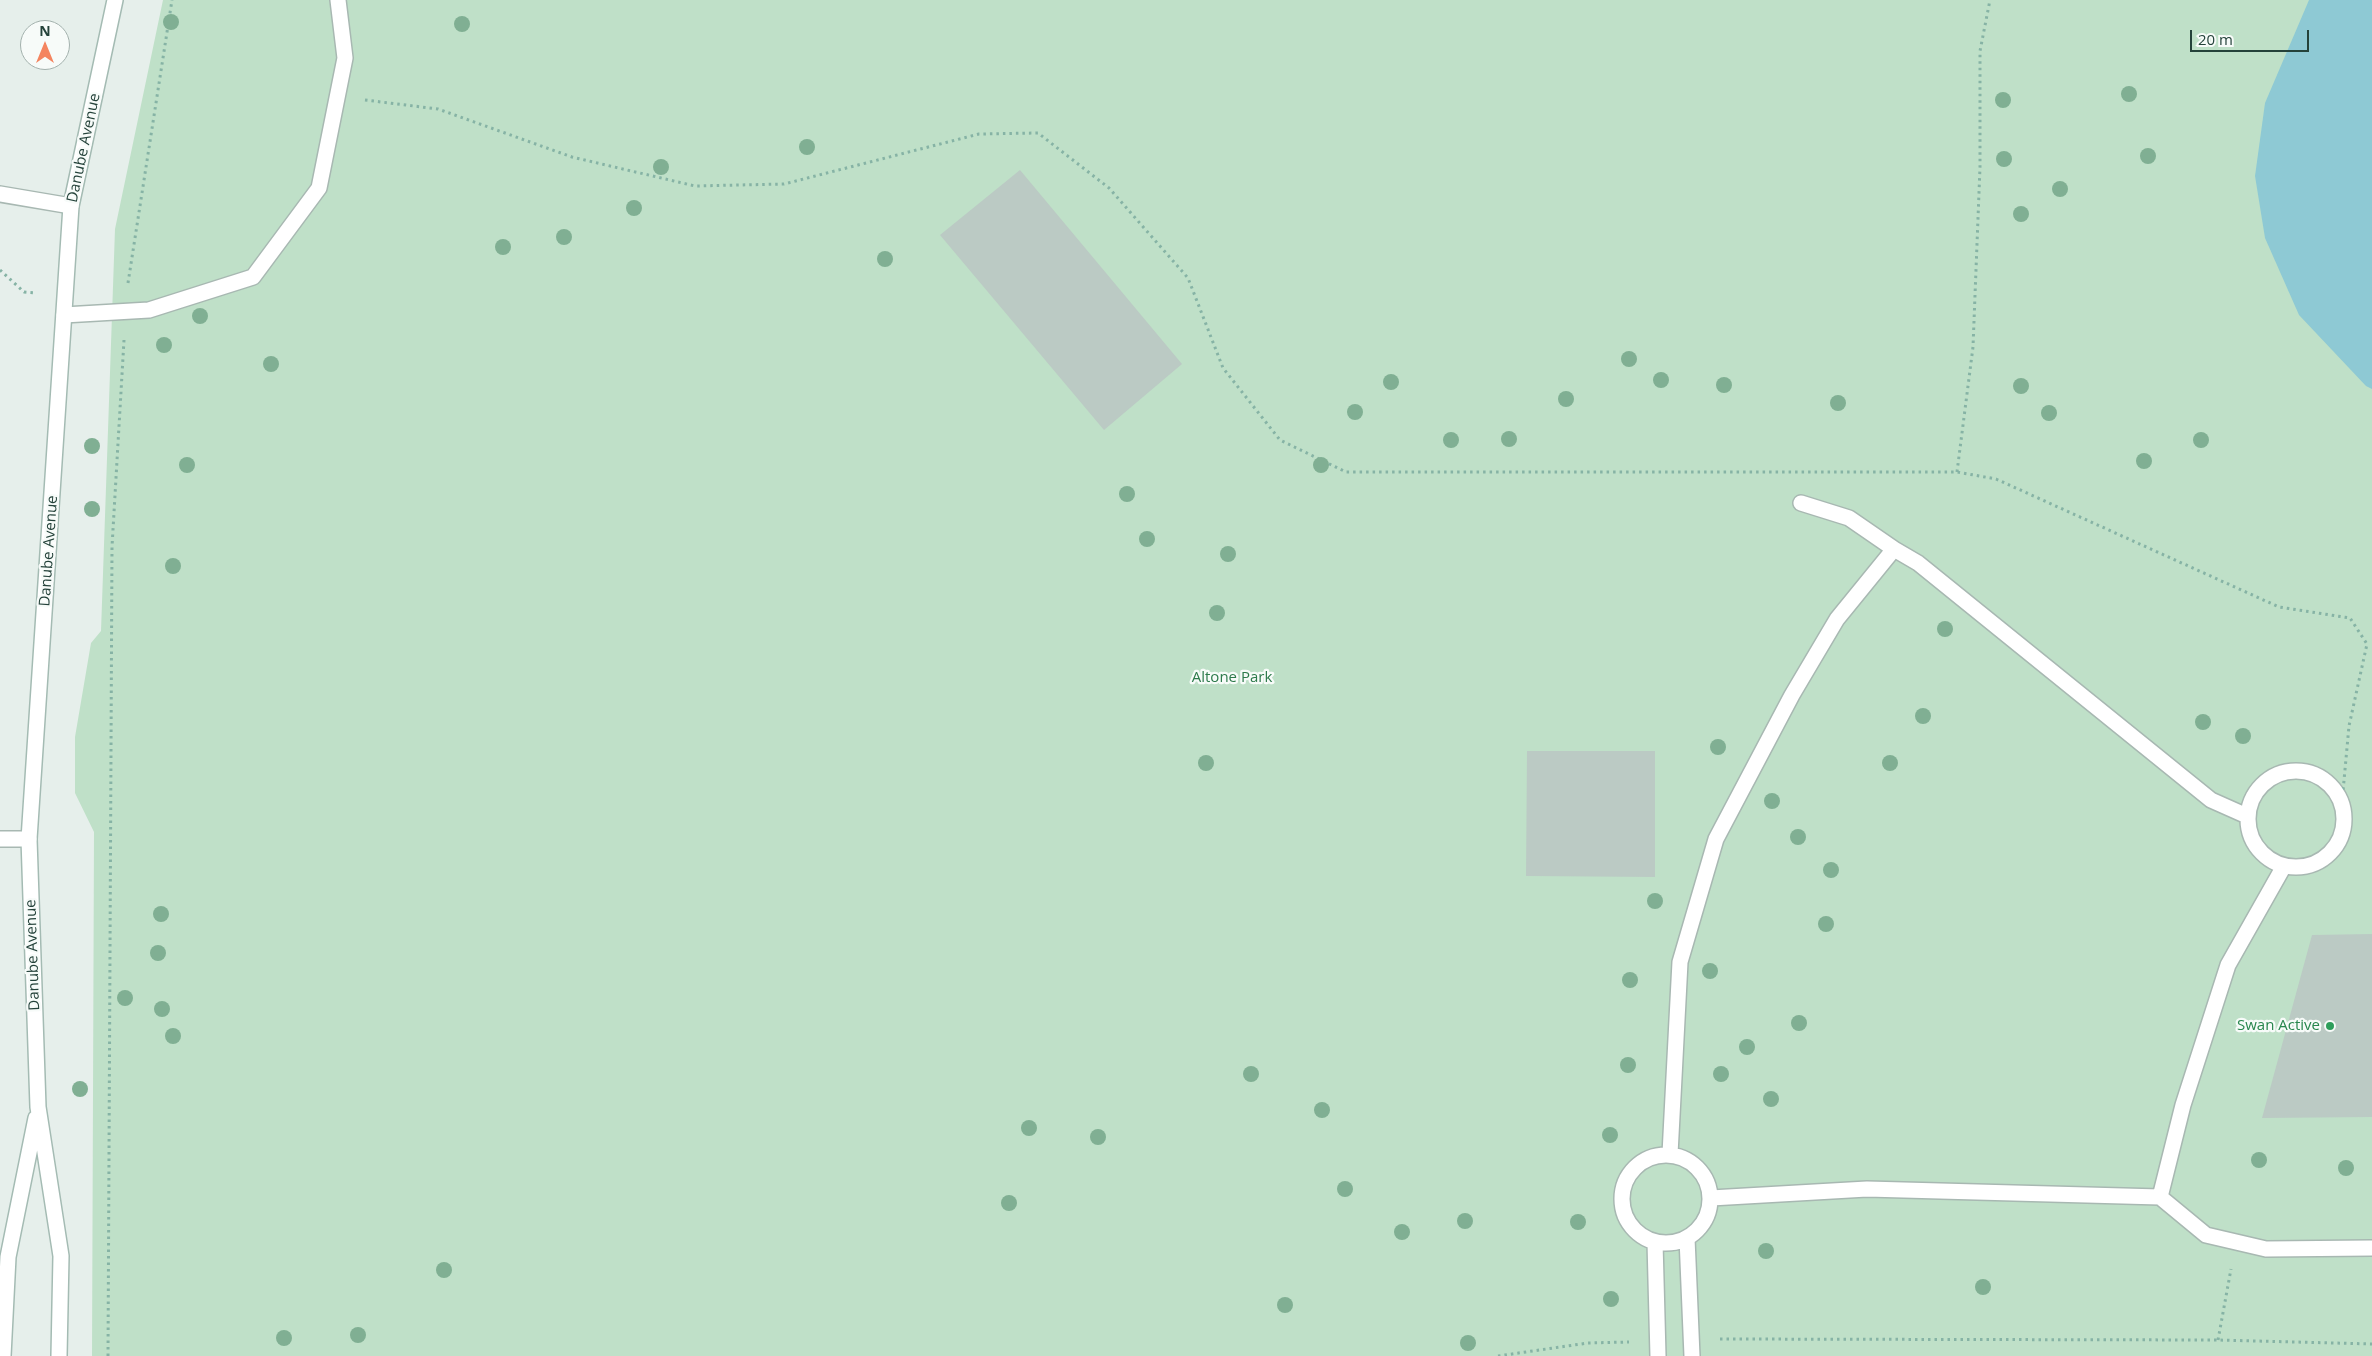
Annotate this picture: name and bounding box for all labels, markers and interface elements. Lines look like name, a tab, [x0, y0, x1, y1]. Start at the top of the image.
north arrow	[20, 20, 70, 70]
scale bar	[2192, 20, 2311, 52]
text: N	[39, 21, 51, 40]
text: 20 m	[2198, 29, 2233, 49]
street label: Danube Avenue	[64, 92, 104, 204]
street label: Danube Avenue	[36, 495, 62, 607]
park label: Altone Park	[1192, 669, 1272, 687]
street label: Danube Avenue	[22, 899, 44, 1011]
place label: Swan Active	[2237, 1017, 2320, 1035]
marker: Swan Active	[2324, 1020, 2336, 1032]

